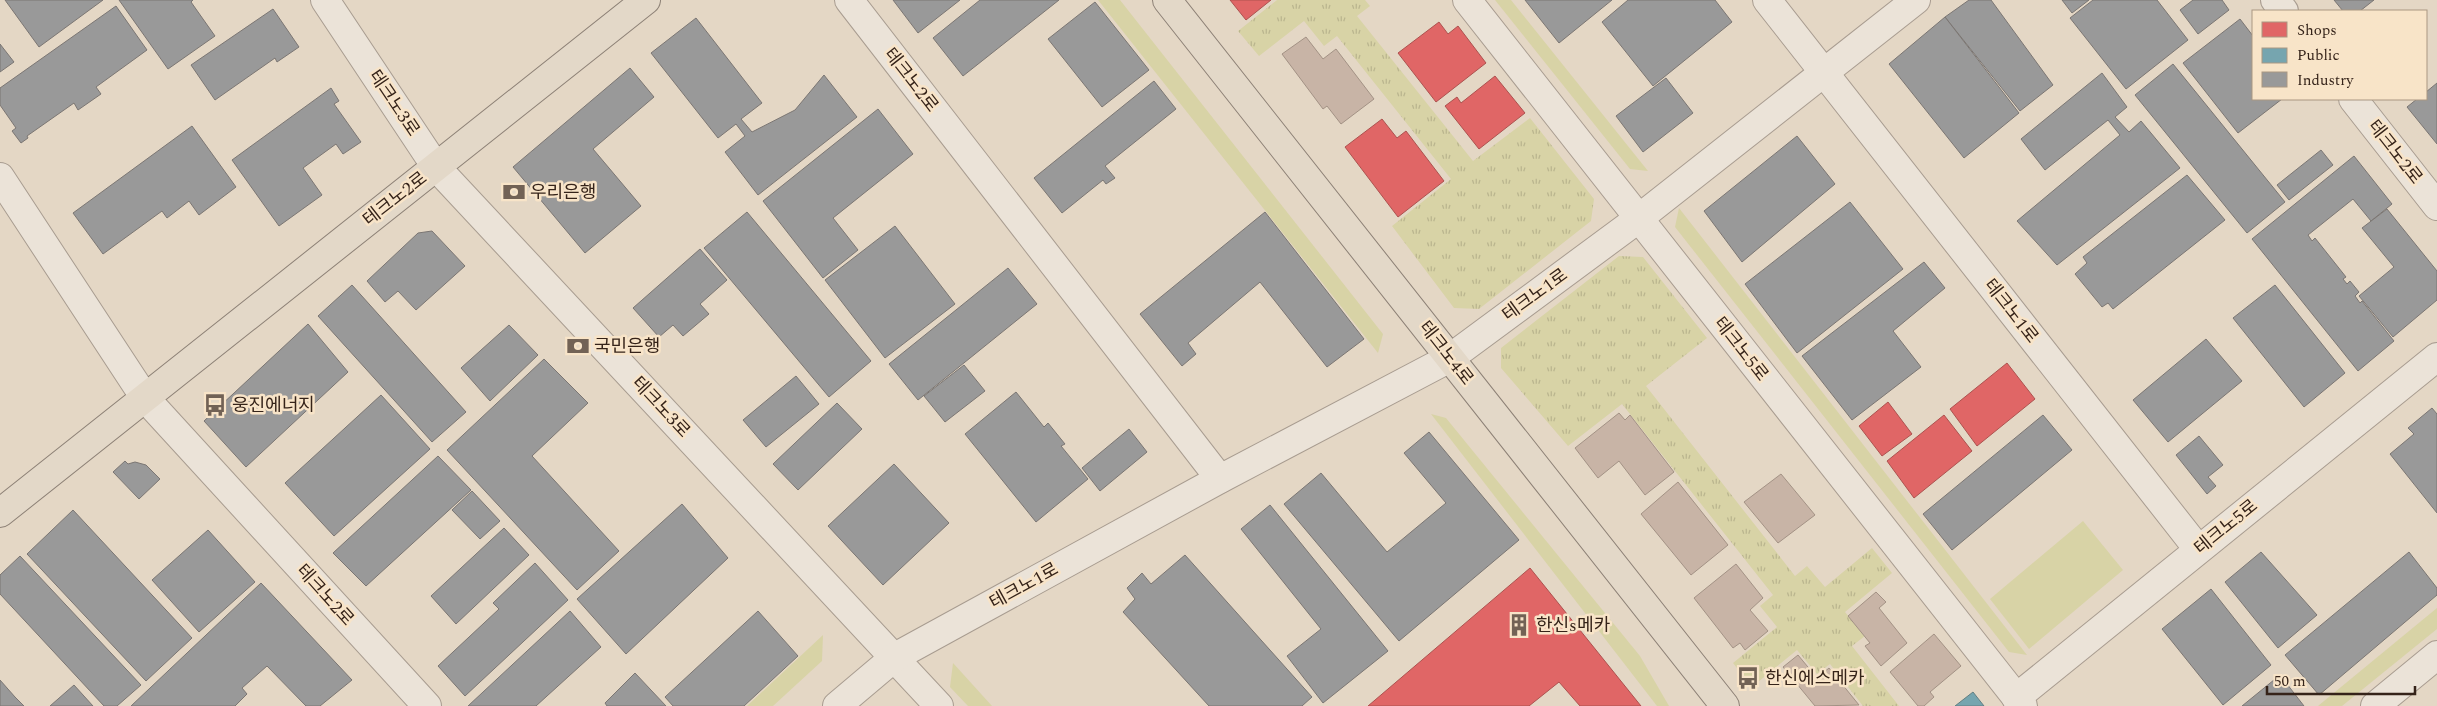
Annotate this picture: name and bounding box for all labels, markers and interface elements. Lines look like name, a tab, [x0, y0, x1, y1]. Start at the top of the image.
legend	[2252, 10, 2427, 100]
text: Shops	[2297, 19, 2337, 42]
street label: 테크노2로	[877, 42, 945, 118]
text: Public	[2297, 44, 2340, 67]
street label: 테크노3로	[362, 64, 426, 142]
text: Industry	[2297, 69, 2354, 92]
street label: 테크노2로	[2361, 114, 2429, 190]
street label: 테크노2로	[357, 165, 433, 233]
bank icon: 우리은행	[501, 179, 527, 205]
place label: 우리은행	[530, 179, 596, 206]
street label: 테크노1로	[1497, 262, 1573, 328]
street label: 테크노1로	[1977, 273, 2045, 349]
street label: 테크노5로	[1707, 311, 1775, 387]
street label: 테크노4로	[1412, 315, 1480, 391]
bank icon: 국민은행	[565, 333, 591, 359]
place label: 국민은행	[594, 333, 660, 360]
street label: 테크노3로	[625, 370, 697, 444]
bus stop icon: 웅진에너지	[202, 392, 228, 418]
place label: 웅진에너지	[232, 392, 315, 419]
street label: 테크노5로	[2188, 493, 2264, 561]
street label: 테크노1로	[985, 556, 1063, 616]
street label: 테크노2로	[290, 558, 360, 632]
building icon: 한신s메카	[1506, 612, 1532, 638]
place label: 한신s메카	[1536, 612, 1610, 639]
scale bar	[2267, 664, 2414, 696]
bus stop icon: 한신에스메카	[1735, 665, 1761, 691]
place label: 한신에스메카	[1765, 665, 1865, 692]
text: 50 m	[2274, 670, 2306, 693]

